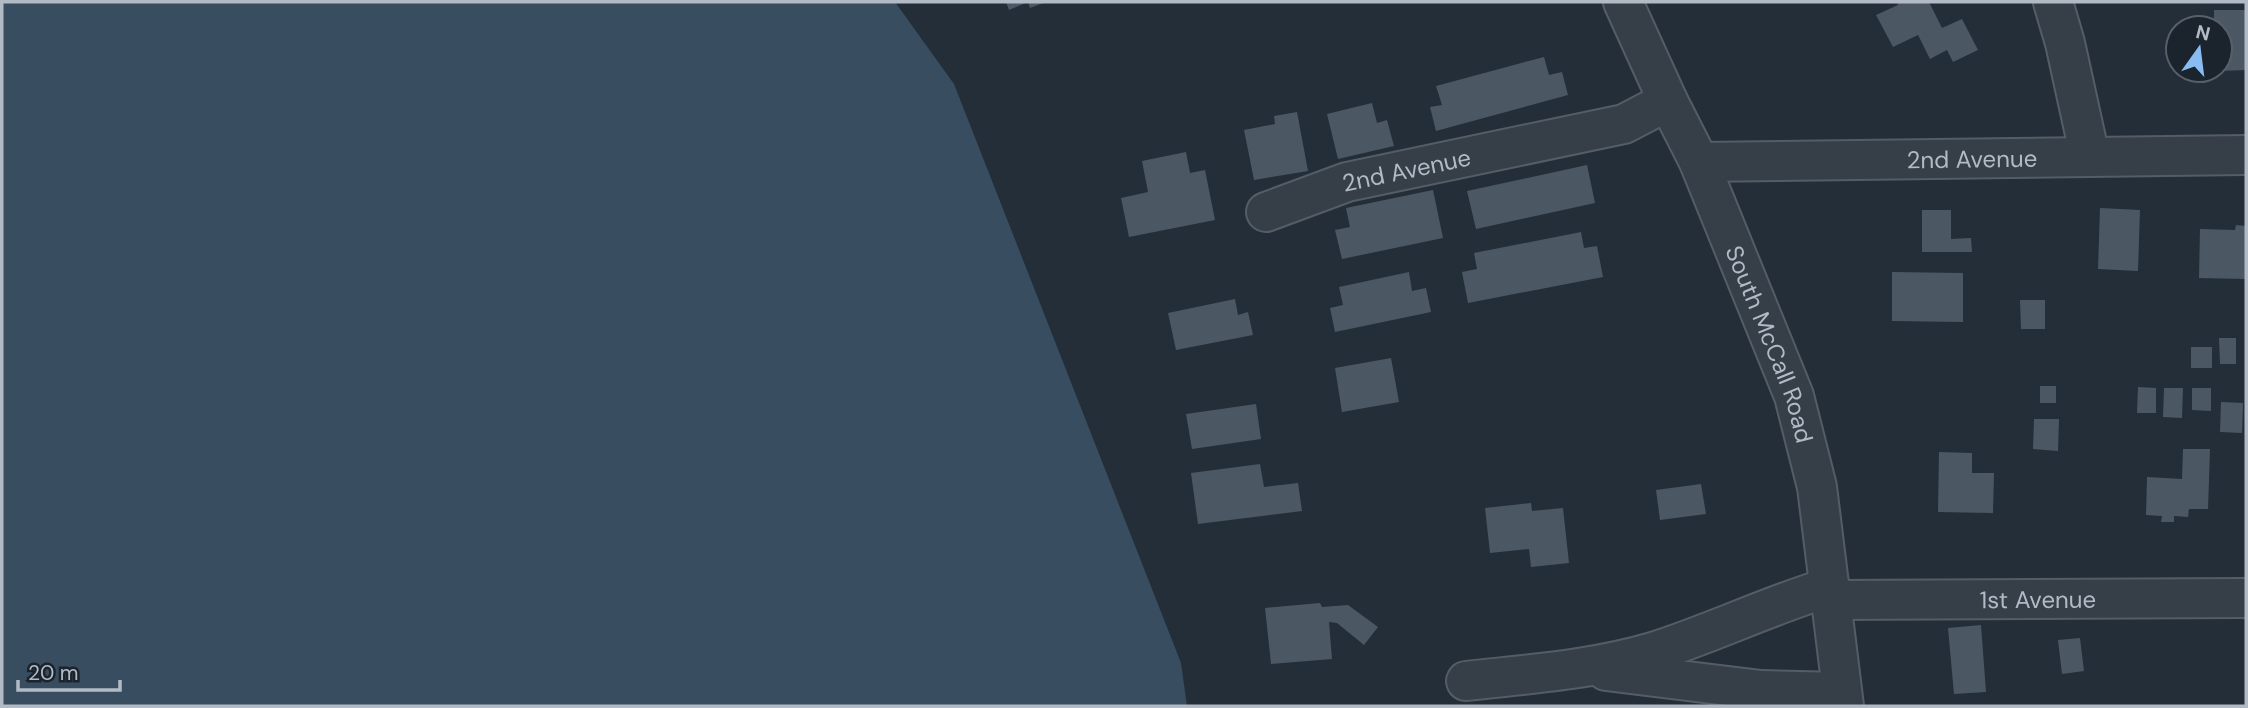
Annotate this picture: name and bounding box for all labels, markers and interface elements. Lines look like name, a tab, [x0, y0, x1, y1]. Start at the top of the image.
north arrow	[2164, 14, 2234, 84]
text: N	[2193, 19, 2213, 47]
street label: 2nd Avenue	[1339, 141, 1473, 198]
street label: 2nd Avenue	[1906, 142, 2038, 175]
street label: South McCall Road	[1719, 241, 1821, 446]
street label: 1st Avenue	[1980, 583, 2096, 615]
scale bar	[18, 648, 119, 692]
text: 20 m	[28, 659, 79, 687]

